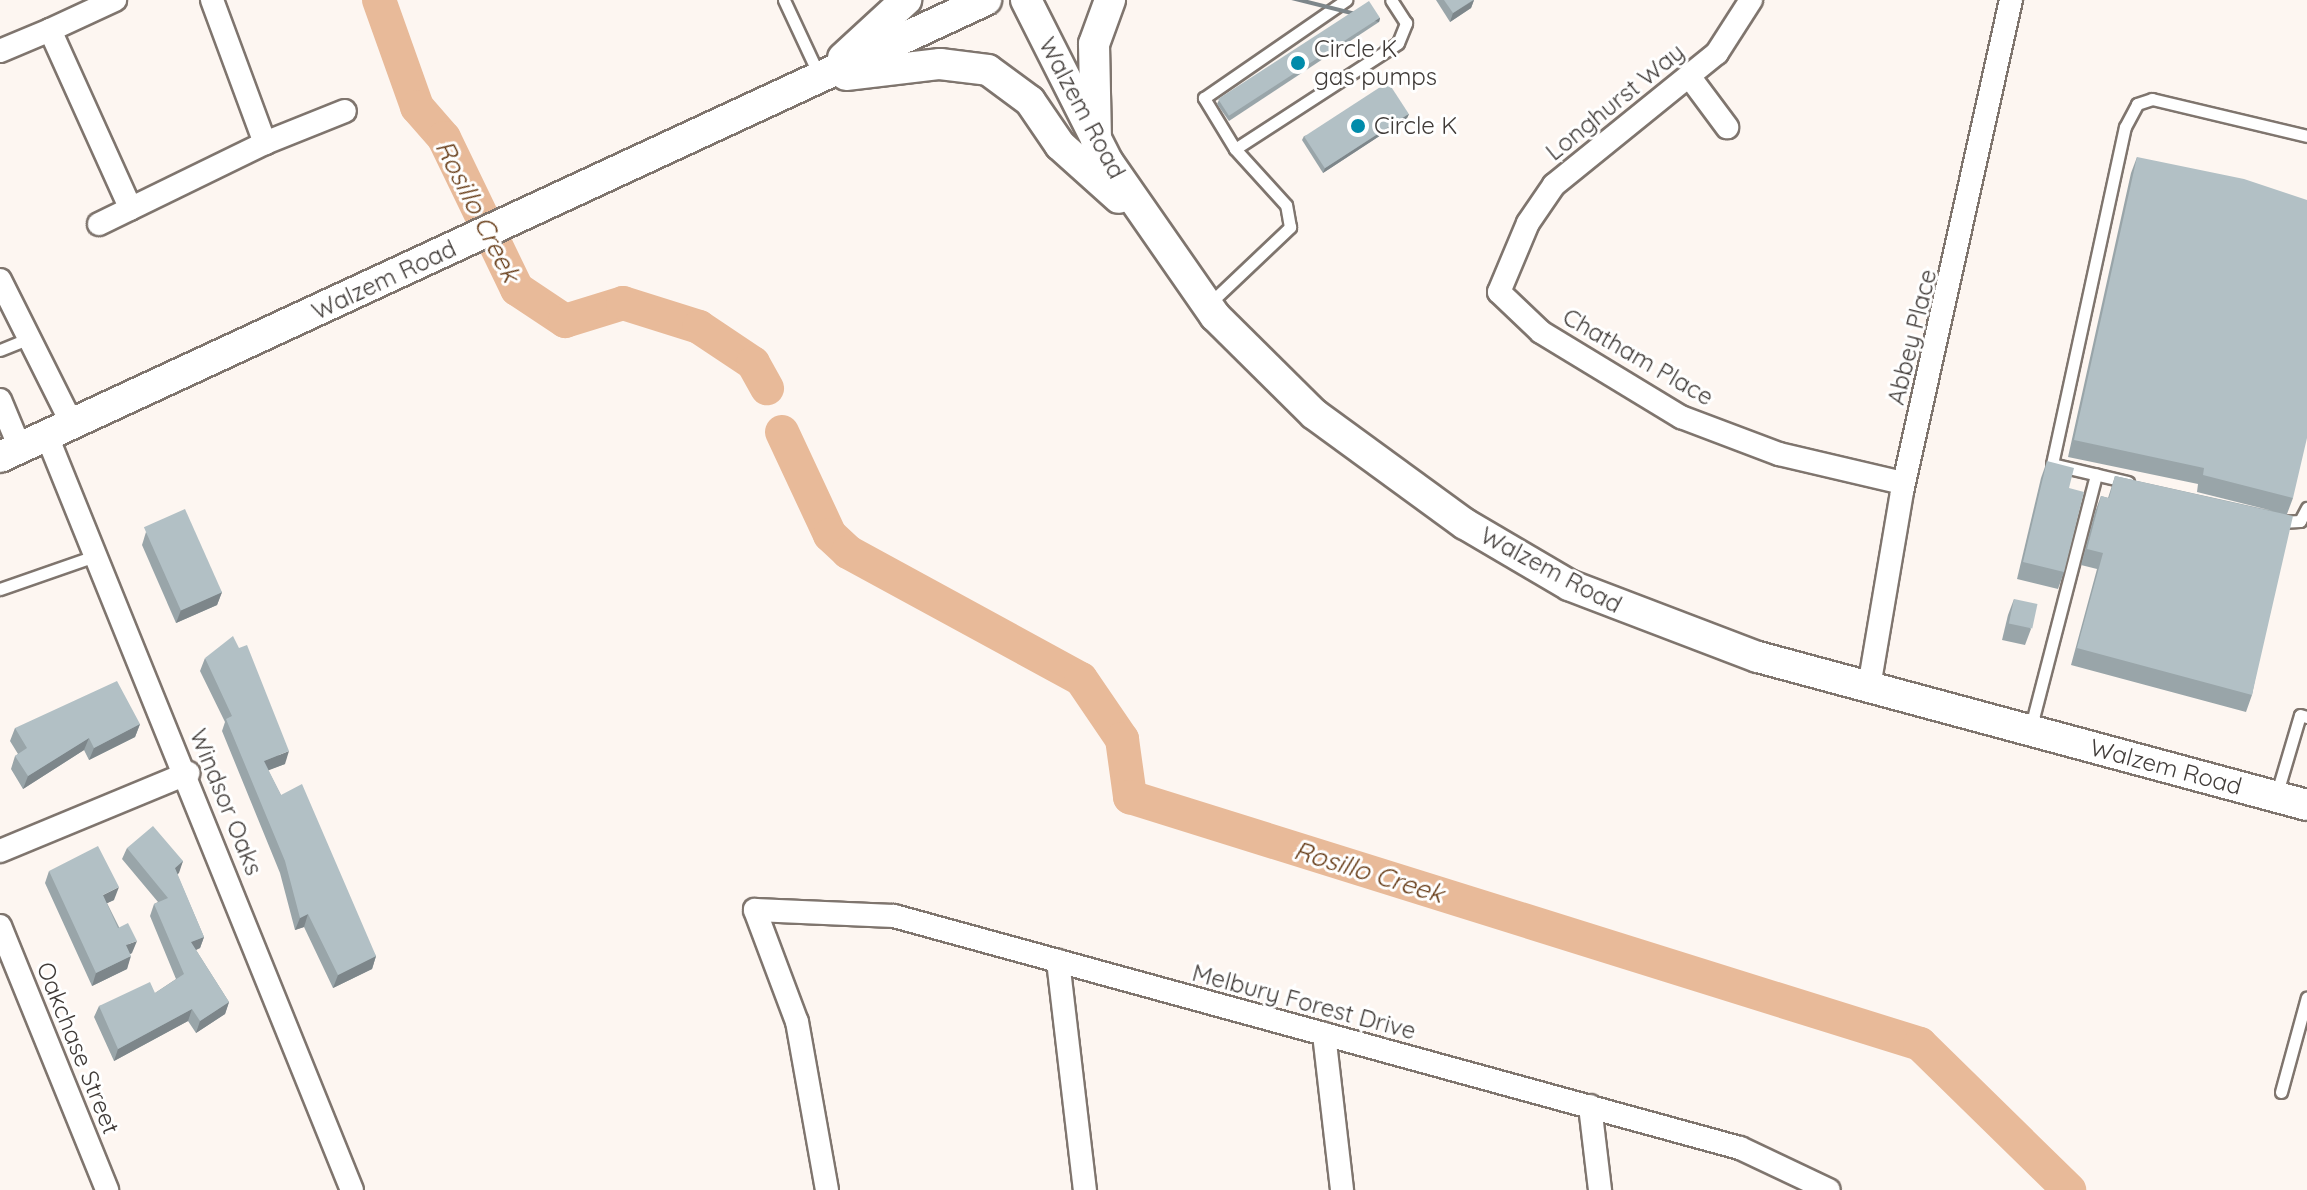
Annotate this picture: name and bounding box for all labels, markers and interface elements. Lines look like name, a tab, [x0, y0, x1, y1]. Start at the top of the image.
street label: Walzem Road	[1033, 32, 1131, 184]
place label: Circle K gas pumps	[1314, 35, 1437, 91]
street label: Longhurst Way	[1540, 37, 1690, 167]
marker: Circle K gas pumps	[1289, 54, 1307, 72]
place label: Circle K	[1374, 112, 1458, 140]
marker: Circle K	[1349, 117, 1367, 135]
water label: Rosillo Creek	[429, 135, 527, 287]
street label: Walzem Road	[307, 234, 461, 326]
street label: Abbey Place	[1881, 266, 1943, 408]
street label: Chatham Place	[1558, 302, 1718, 412]
street label: Walzem Road	[1475, 521, 1627, 619]
street label: Windsor Oaks	[184, 725, 268, 879]
street label: Walzem Road	[2087, 733, 2245, 801]
water label: Rosillo Creek	[1290, 834, 1448, 910]
street label: Oakchase Street	[30, 958, 126, 1138]
street label: Melbury Forest Drive	[1189, 958, 1419, 1046]

